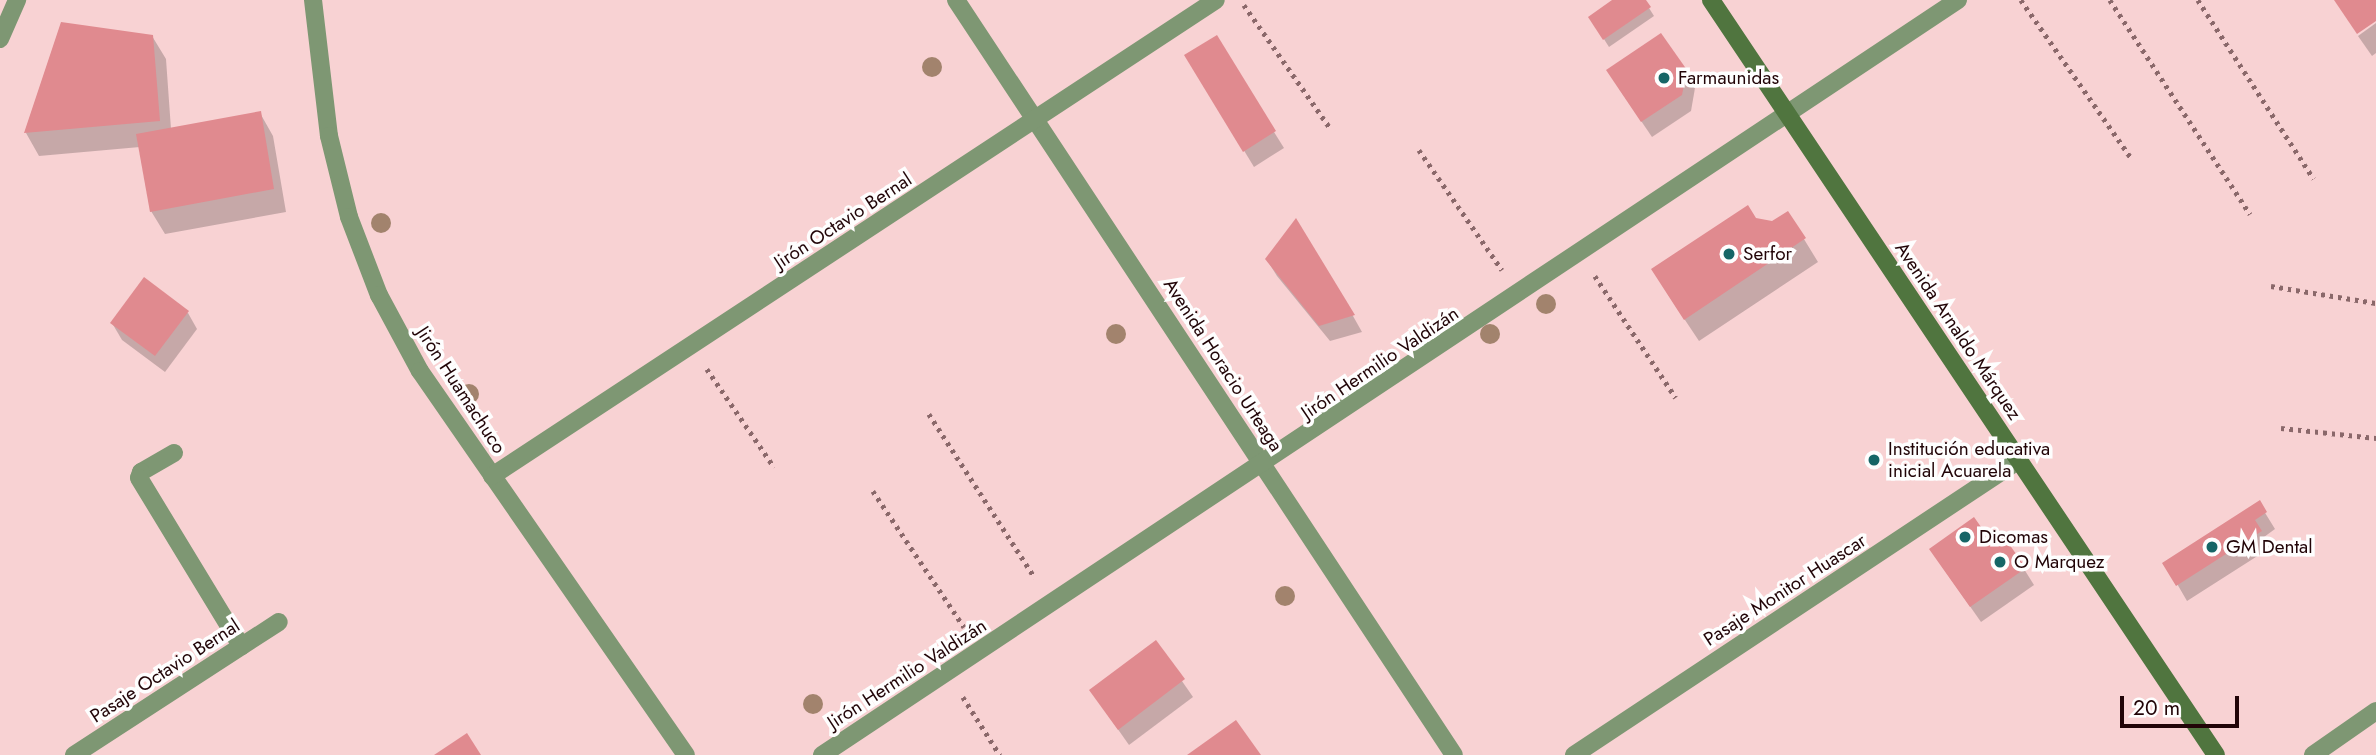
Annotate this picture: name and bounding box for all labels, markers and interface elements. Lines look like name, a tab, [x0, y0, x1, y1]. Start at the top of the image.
place label: Farmaunidas	[1678, 67, 1779, 89]
marker: Farmaunidas	[1656, 70, 1672, 86]
street label: Jirón Octavio Bernal	[770, 168, 916, 274]
street label: Avenida Arnaldo Márquez	[1890, 238, 2026, 424]
place label: Serfor	[1743, 243, 1792, 265]
marker: Serfor	[1721, 246, 1737, 262]
street label: Avenida Horacio Urteaga	[1159, 274, 1287, 456]
street label: Jirón Hermilio Valdizán	[1297, 302, 1463, 424]
street label: Jirón Huamachuco	[411, 322, 511, 458]
place label: Institución educativa inicial Acuarela	[1888, 438, 2050, 482]
marker: Institución educativa inicial Acuarela	[1866, 452, 1882, 468]
place label: Dicomas	[1979, 526, 2048, 548]
street label: Pasaje Monitor Huascar	[1700, 529, 1870, 651]
marker: Dicomas	[1957, 529, 1973, 545]
place label: GM Dental	[2226, 536, 2313, 558]
marker: GM Dental	[2204, 539, 2220, 555]
place label: O Marquez	[2014, 551, 2105, 573]
marker: O Marquez	[1992, 554, 2008, 570]
street label: Pasaje Octavio Bernal	[86, 614, 244, 728]
street label: Jirón Hermilio Valdizán	[823, 614, 991, 734]
scale bar	[2124, 682, 2243, 726]
text: 20 m	[2133, 693, 2180, 723]

